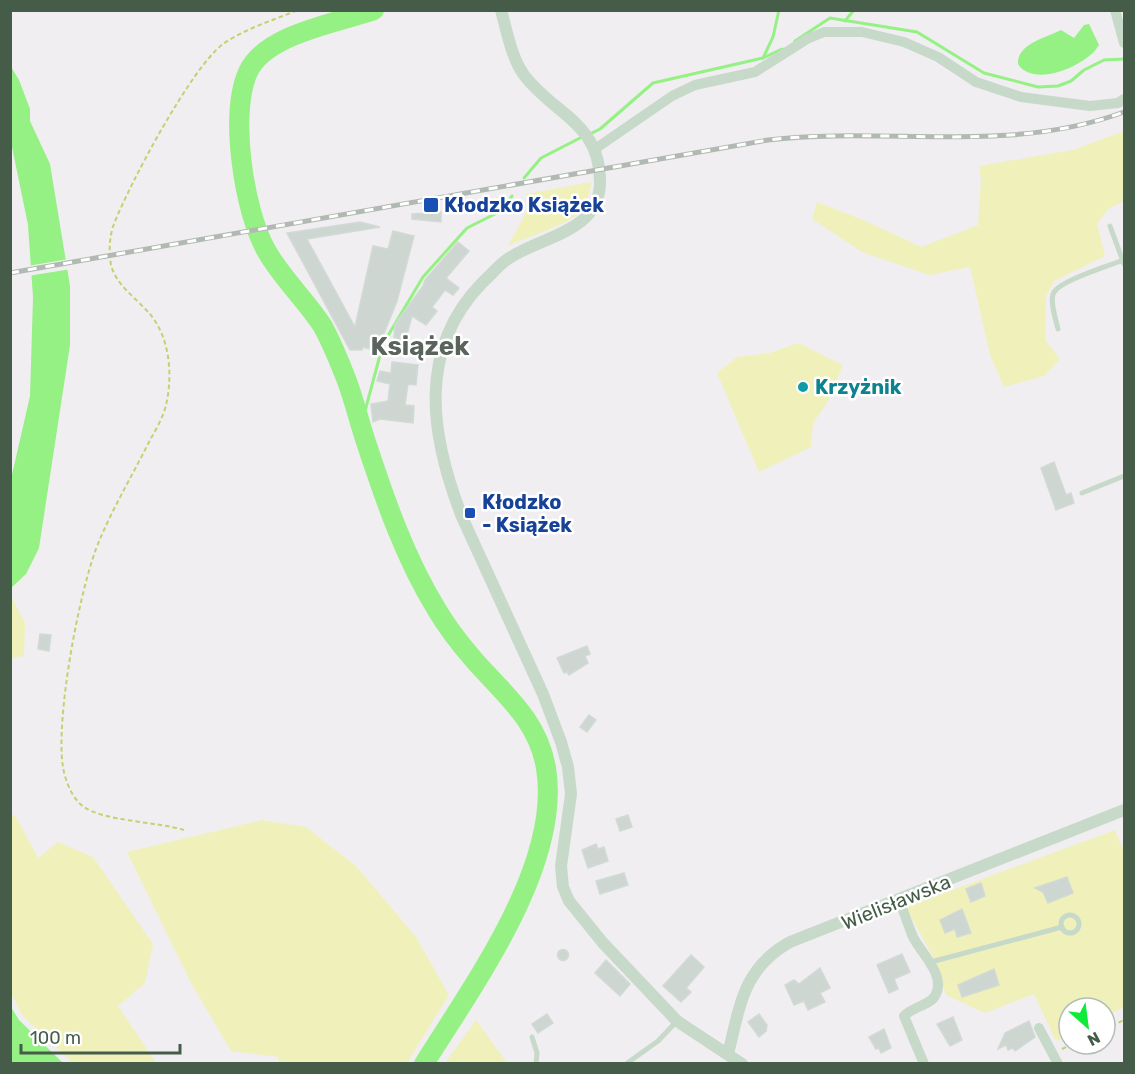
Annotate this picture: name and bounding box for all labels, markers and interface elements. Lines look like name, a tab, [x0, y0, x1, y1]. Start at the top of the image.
place label: Kłodzko Książek	[444, 193, 604, 217]
marker: Kłodzko Książek	[422, 196, 440, 214]
district label: Książek	[370, 331, 470, 362]
place label: Krzyżnik	[815, 375, 902, 399]
marker: Krzyżnik	[796, 380, 810, 394]
place label: Kłodzko - Książek	[482, 490, 572, 537]
marker: Kłodzko - Książek	[463, 506, 477, 520]
street label: Wielisławska	[838, 869, 954, 935]
north arrow	[1057, 996, 1117, 1056]
scale bar	[21, 1017, 180, 1055]
text: 100 m	[30, 1027, 81, 1049]
text: N	[1084, 1028, 1103, 1050]

